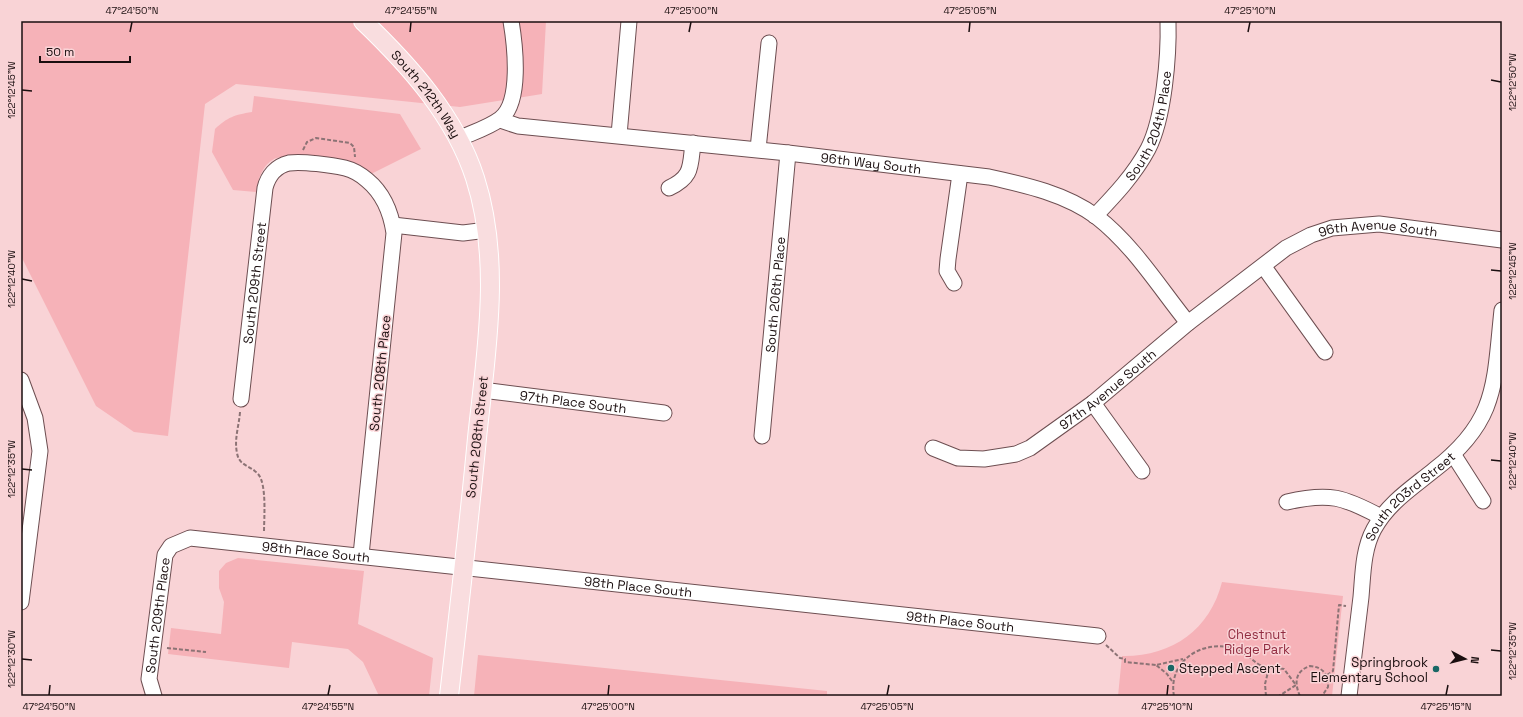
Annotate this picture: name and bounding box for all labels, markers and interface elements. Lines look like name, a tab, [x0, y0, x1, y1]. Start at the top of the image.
text: 47°24'50"N	[106, 4, 158, 17]
text: 47°24'55"N	[385, 4, 437, 17]
text: 47°25'00"N	[664, 4, 718, 17]
text: 47°25'05"N	[943, 4, 997, 17]
text: 47°25'10"N	[1224, 4, 1276, 17]
scale bar	[40, 38, 130, 64]
text: 50 m	[46, 44, 74, 60]
street label: South 212th Way	[388, 46, 465, 141]
text: 122°12'50"W	[1506, 53, 1519, 111]
text: 122°12'45"W	[5, 61, 18, 119]
street label: South 204th Place	[1121, 70, 1175, 184]
street label: 96th Way South	[820, 148, 922, 177]
street label: 96th Avenue South	[1316, 215, 1439, 241]
street label: South 209th Street	[239, 221, 270, 345]
street label: South 206th Place	[761, 236, 789, 353]
text: 122°12'45"W	[1506, 242, 1519, 300]
text: 122°12'40"W	[5, 250, 18, 308]
street label: South 208th Place	[365, 314, 395, 432]
street label: 97th Avenue South	[1056, 345, 1159, 433]
street label: South 208th Street	[462, 375, 492, 499]
street label: 97th Place South	[519, 386, 628, 417]
text: 122°12'40"W	[1506, 432, 1519, 490]
text: 122°12'35"W	[5, 440, 18, 498]
street label: South 203rd Street	[1361, 448, 1459, 543]
street label: 98th Place South	[261, 537, 371, 566]
street label: South 209th Place	[141, 556, 173, 674]
street label: 98th Place South	[583, 572, 693, 601]
street label: 98th Place South	[905, 607, 1015, 635]
text: 122°12'35"W	[1506, 622, 1519, 680]
park label: Chestnut Ridge Park	[1224, 626, 1290, 658]
text: 122°12'30"W	[5, 630, 18, 688]
north arrow	[1445, 639, 1485, 679]
place label: Springbrook Elementary School	[1311, 654, 1428, 686]
text: N	[1468, 656, 1482, 665]
place label: Stepped Ascent	[1179, 660, 1281, 677]
marker: Stepped Ascent	[1166, 663, 1176, 673]
marker: Springbrook Elementary School	[1431, 664, 1441, 674]
text: 47°24'50"N	[23, 700, 75, 713]
text: 47°24'55"N	[302, 700, 354, 713]
text: 47°25'00"N	[581, 700, 635, 713]
text: 47°25'05"N	[860, 700, 914, 713]
text: 47°25'10"N	[1141, 700, 1193, 713]
text: 47°25'15"N	[1421, 700, 1471, 713]

